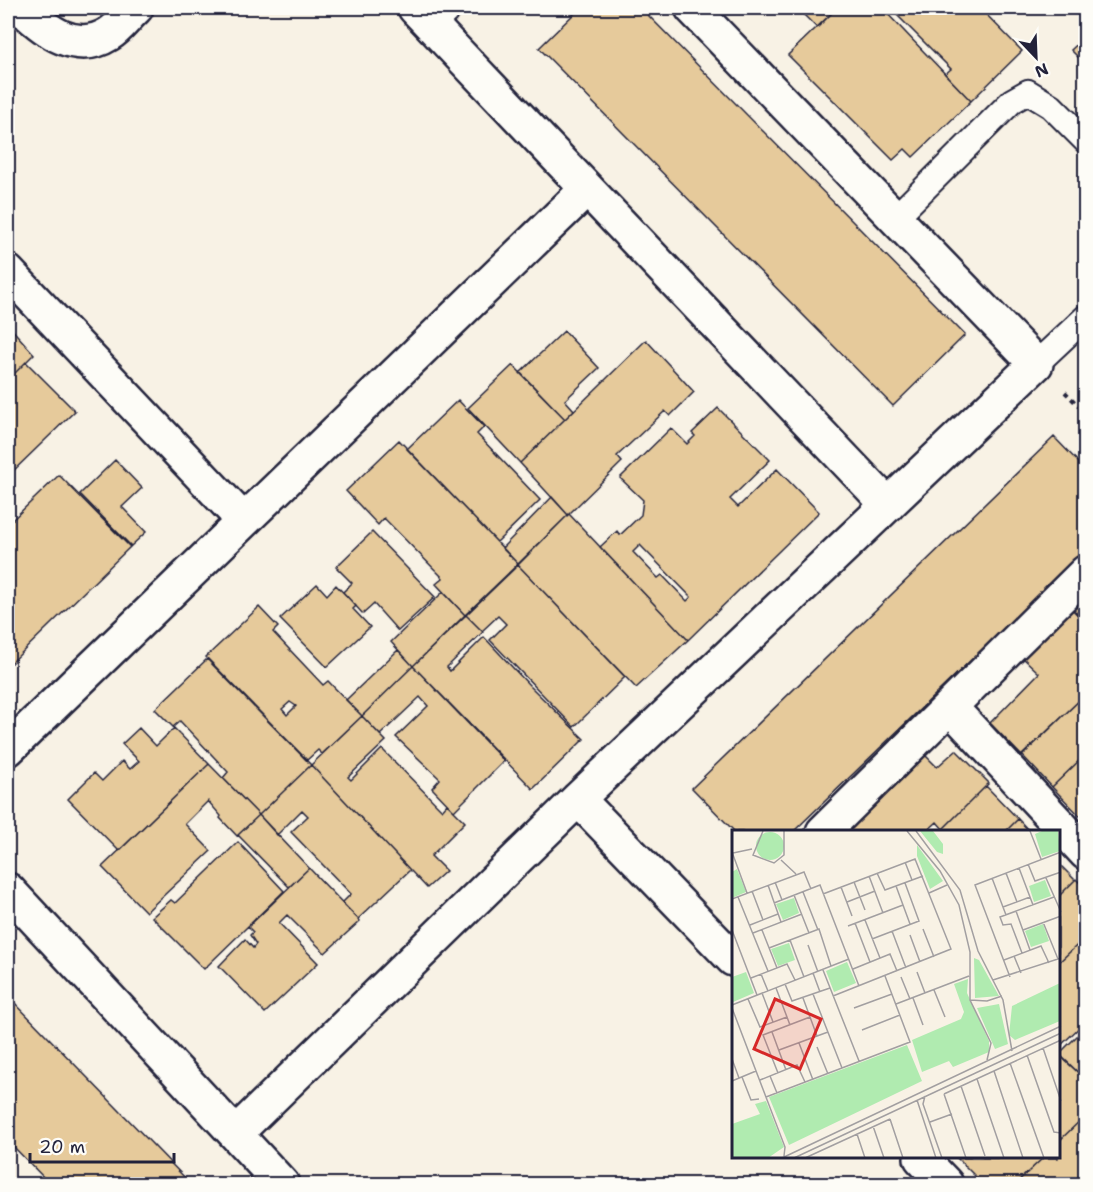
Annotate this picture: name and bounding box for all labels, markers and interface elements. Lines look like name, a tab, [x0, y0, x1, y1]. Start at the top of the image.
north arrow	[1006, 27, 1066, 87]
text: N	[1032, 58, 1052, 82]
inset map	[732, 830, 1060, 1159]
scale bar	[30, 1126, 174, 1164]
text: 20 m	[39, 1135, 85, 1159]

